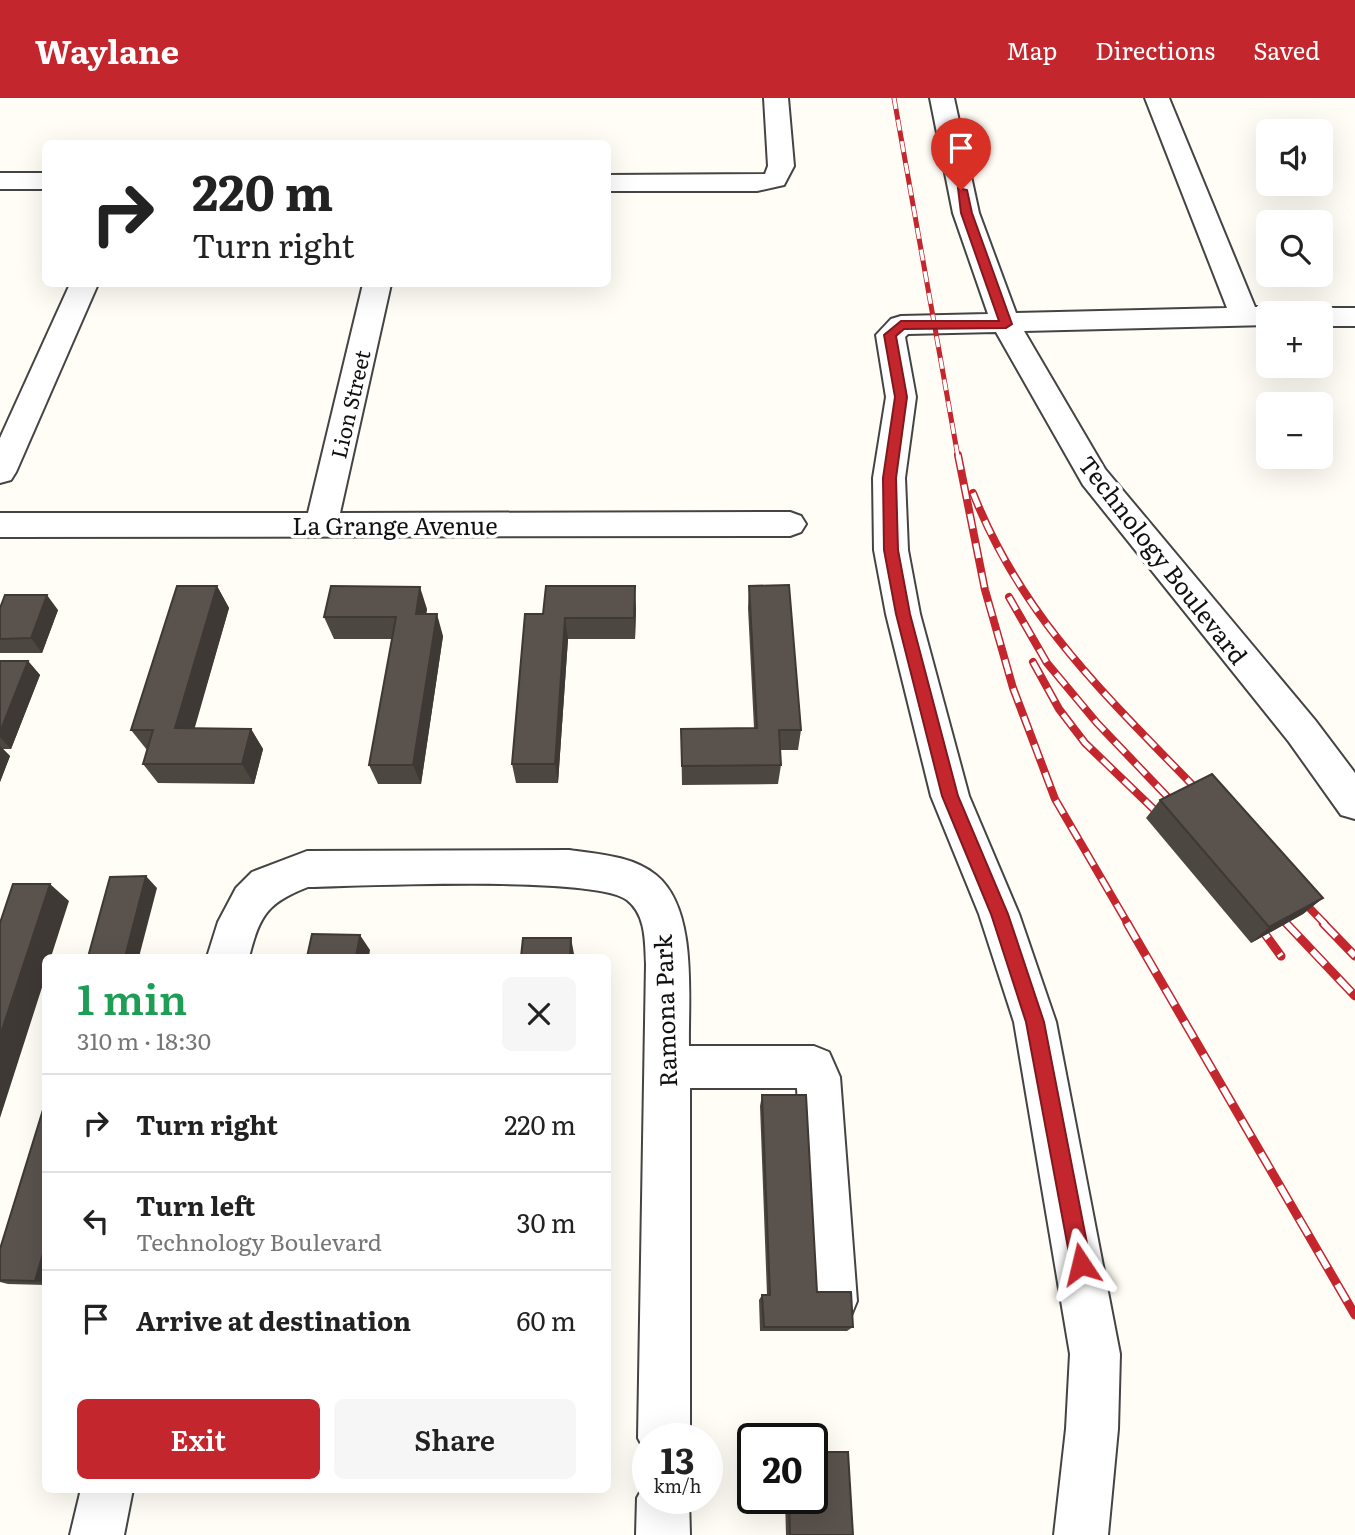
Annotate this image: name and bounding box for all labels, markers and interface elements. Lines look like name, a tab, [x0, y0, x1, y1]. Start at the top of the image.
text: Waylane	[35, 25, 179, 74]
text: Map	[1006, 32, 1057, 67]
text: Directions	[1095, 32, 1215, 67]
text: Saved	[1253, 32, 1320, 67]
pin	[931, 118, 991, 190]
map controls	[1256, 119, 1333, 469]
button: sound	[1256, 119, 1333, 196]
icon: arrive	[942, 129, 980, 167]
text: 220 m	[192, 153, 333, 226]
icon: right	[77, 168, 168, 259]
button: search	[1256, 210, 1333, 287]
text: Turn right	[192, 220, 354, 268]
button: +	[1256, 301, 1333, 378]
street label: Lion Street	[321, 346, 377, 461]
button: −	[1256, 392, 1333, 469]
street label: Technology Boulevard	[1071, 447, 1257, 671]
street label: La Grange Avenue	[292, 507, 498, 542]
street label: Ramona Park	[644, 934, 684, 1088]
text: 1 min	[77, 966, 187, 1028]
button: close	[502, 977, 576, 1051]
text: 310 m · 18:30	[77, 1023, 211, 1057]
icon: right	[77, 1104, 115, 1142]
text: Turn right	[136, 1104, 278, 1143]
text: 220 m	[504, 1104, 576, 1143]
text: Turn left	[136, 1185, 255, 1224]
icon: left	[77, 1202, 115, 1240]
text: 30 m	[516, 1202, 576, 1241]
text: Technology Boulevard	[136, 1224, 382, 1258]
position arrow	[1044, 1227, 1118, 1301]
icon: arrive	[77, 1300, 115, 1338]
text: Arrive at destination	[136, 1300, 411, 1339]
text: 60 m	[517, 1300, 576, 1339]
button: Exit	[77, 1399, 320, 1479]
button: Share	[334, 1399, 576, 1479]
speed limit sign: 20	[737, 1423, 828, 1514]
text: 13	[660, 1433, 695, 1485]
text: km/h	[654, 1472, 701, 1499]

